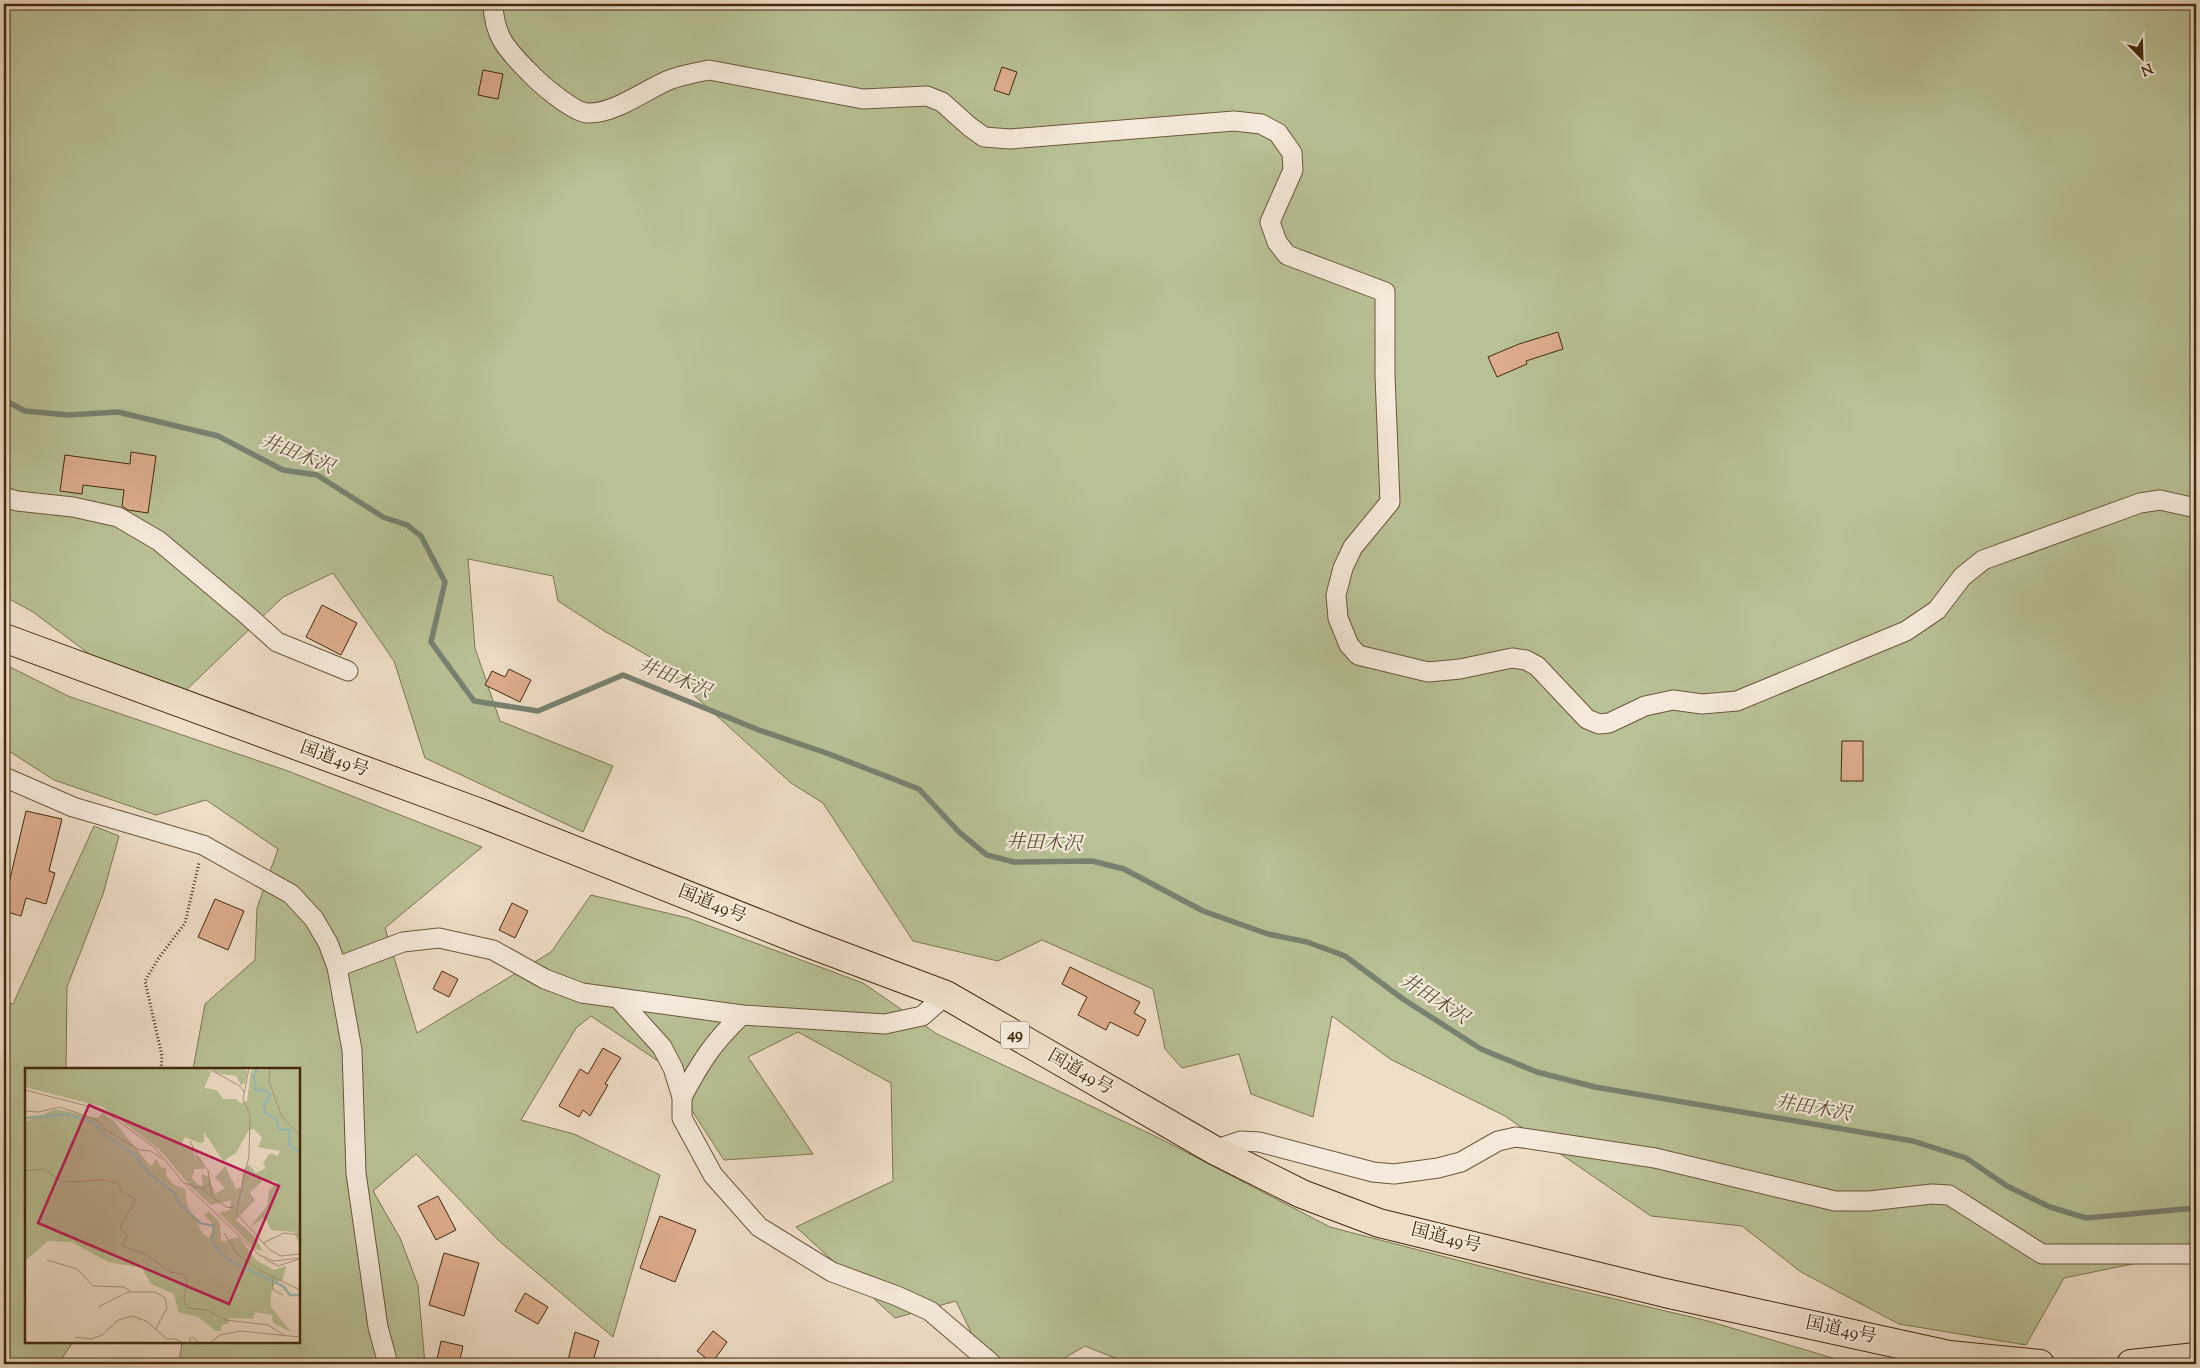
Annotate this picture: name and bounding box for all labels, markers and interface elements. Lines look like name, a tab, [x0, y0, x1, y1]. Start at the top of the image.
north arrow	[2118, 32, 2168, 82]
text: N	[2137, 57, 2155, 80]
water label: 井田木沢	[257, 428, 339, 482]
water label: 井田木沢	[634, 652, 716, 706]
street label: 国道49号	[296, 736, 372, 784]
water label: 井田木沢	[1006, 829, 1084, 859]
street label: 国道49号	[674, 880, 750, 930]
water label: 井田木沢	[1395, 968, 1475, 1033]
road number: 49	[1001, 1022, 1029, 1048]
street label: 国道49号	[1042, 1044, 1118, 1102]
inset map	[25, 1068, 300, 1343]
water label: 井田木沢	[1773, 1089, 1855, 1129]
street label: 国道49号	[1408, 1218, 1484, 1260]
street label: 国道49号	[1803, 1311, 1879, 1351]

